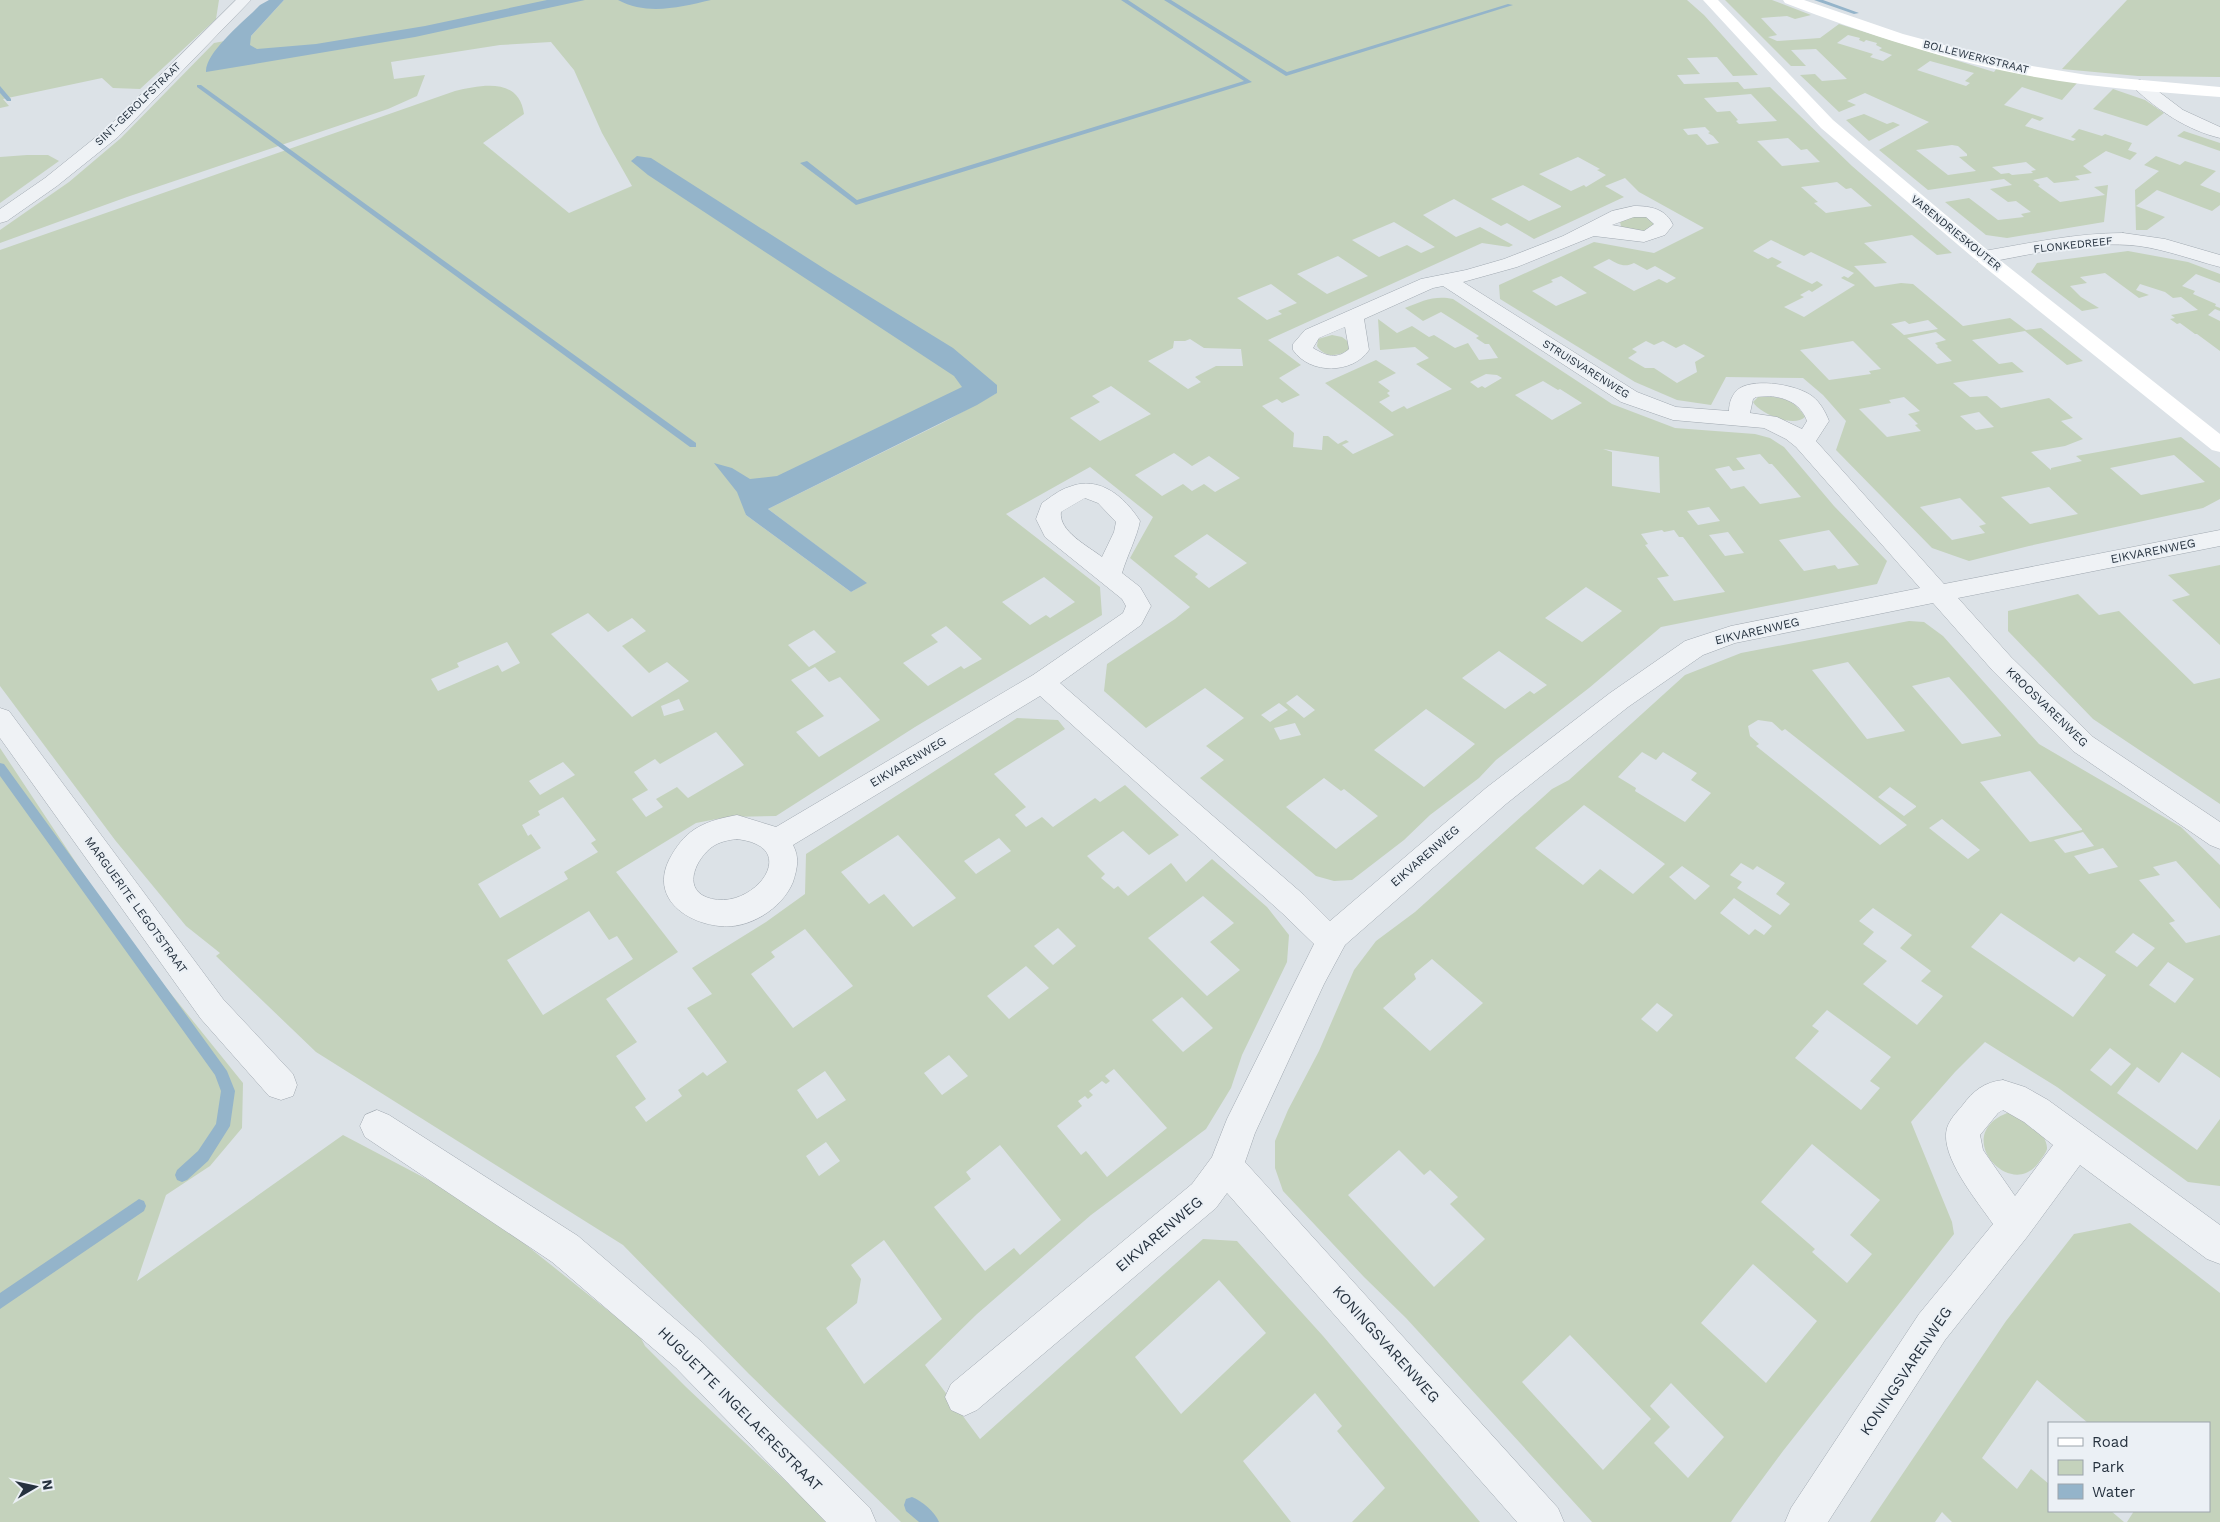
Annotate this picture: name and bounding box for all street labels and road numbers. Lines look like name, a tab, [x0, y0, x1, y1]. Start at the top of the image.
street label: BOLLEWERKSTRAAT	[1922, 38, 2030, 76]
street label: SINT-GEROLFSTRAAT	[92, 59, 184, 148]
street label: VARENDRIESKOUTER	[1908, 193, 2004, 273]
street label: FLONKEDREEF	[2033, 234, 2114, 256]
street label: STRUISVARENWEG	[1540, 337, 1632, 401]
street label: EIKVARENWEG	[2109, 536, 2197, 566]
street label: EIKVARENWEG	[1713, 614, 1801, 648]
street label: KROOSVARENWEG	[2003, 664, 2091, 750]
street label: EIKVARENWEG	[867, 734, 949, 790]
street label: EIKVARENWEG	[1388, 822, 1462, 890]
street label: MARGUERITE LEGOTSTRAAT	[82, 834, 190, 976]
street label: EIKVARENWEG	[1112, 1192, 1206, 1276]
street label: KONINGSVARENWEG	[1329, 1282, 1443, 1406]
street label: KONINGSVARENWEG	[1856, 1303, 1956, 1439]
street label: HUGUETTE INGELAERESTRAAT	[654, 1323, 826, 1495]

